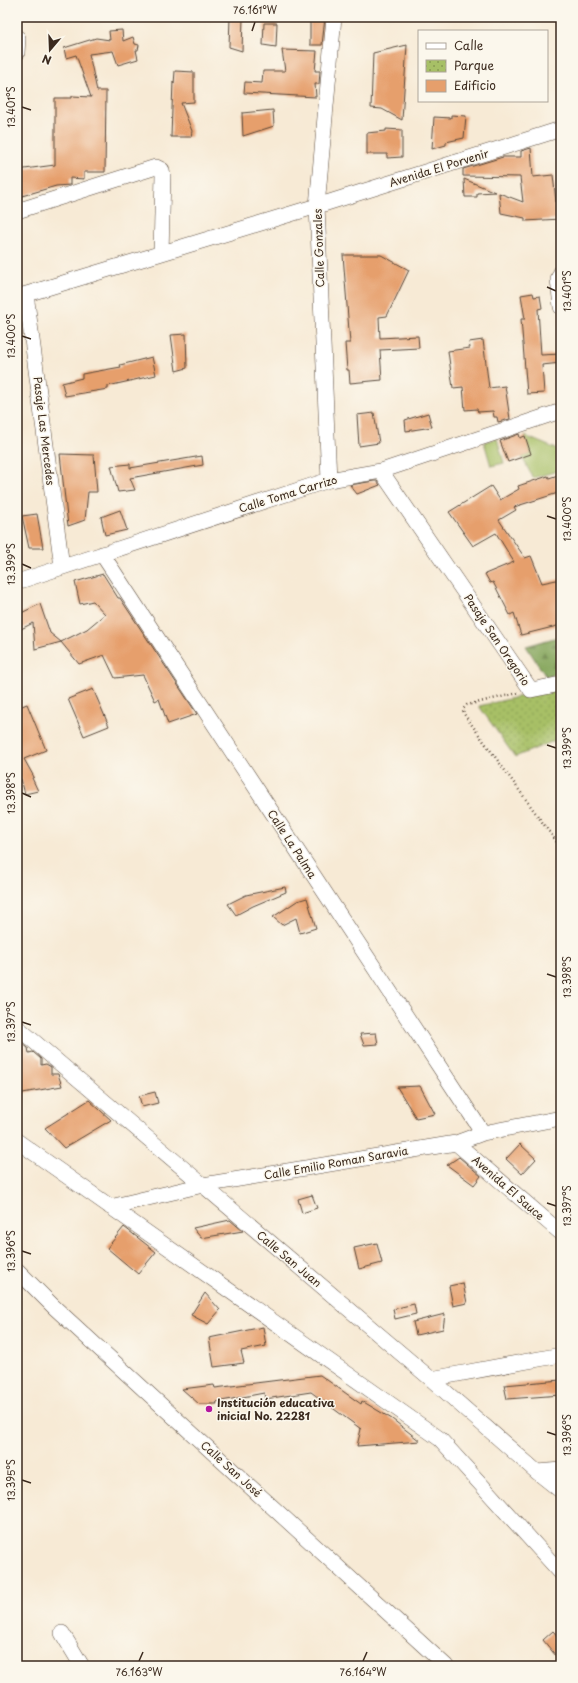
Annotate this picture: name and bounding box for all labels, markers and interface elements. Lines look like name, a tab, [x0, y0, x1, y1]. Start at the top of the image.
text: 76.161°W	[233, 2, 278, 17]
north arrow	[30, 30, 70, 70]
legend	[418, 30, 548, 102]
text: Calle	[454, 36, 484, 54]
text: N	[39, 50, 53, 69]
text: Parque	[454, 56, 494, 74]
text: Edificio	[454, 76, 496, 94]
text: 13.401°S	[3, 86, 18, 128]
street label: Avenida El Porvenir	[387, 144, 491, 191]
street label: Calle Gonzales	[309, 208, 328, 288]
text: 13.401°S	[559, 270, 574, 312]
text: 13.400°S	[3, 314, 18, 358]
street label: Pasaje Las Mercedes	[29, 376, 60, 486]
street label: Calle Toma Carrizo	[237, 470, 339, 517]
text: 13.400°S	[559, 497, 574, 541]
text: 13.399°S	[3, 543, 18, 585]
street label: Pasaje San Oregorio	[460, 590, 535, 689]
text: 13.399°S	[559, 727, 574, 769]
text: 13.398°S	[3, 772, 18, 814]
street label: Calle La Palma	[264, 806, 321, 882]
text: 13.398°S	[559, 956, 574, 998]
text: 13.397°S	[3, 1001, 18, 1043]
street label: Calle Emilio Roman Saravia	[263, 1141, 410, 1184]
street label: Avenida El Sauce	[468, 1151, 548, 1224]
text: 13.397°S	[559, 1185, 574, 1227]
street label: Calle San Juan	[253, 1226, 326, 1291]
text: 13.396°S	[3, 1230, 18, 1272]
place label: Institución educativa inicial No. 22281	[217, 1394, 335, 1424]
marker: Institución educativa inicial No. 22281	[204, 1404, 214, 1414]
text: 13.396°S	[559, 1414, 574, 1456]
street label: Calle San José	[197, 1437, 266, 1501]
text: 13.395°S	[3, 1459, 18, 1501]
text: 76.163°W	[115, 1664, 163, 1679]
text: 76.164°W	[339, 1664, 387, 1679]

